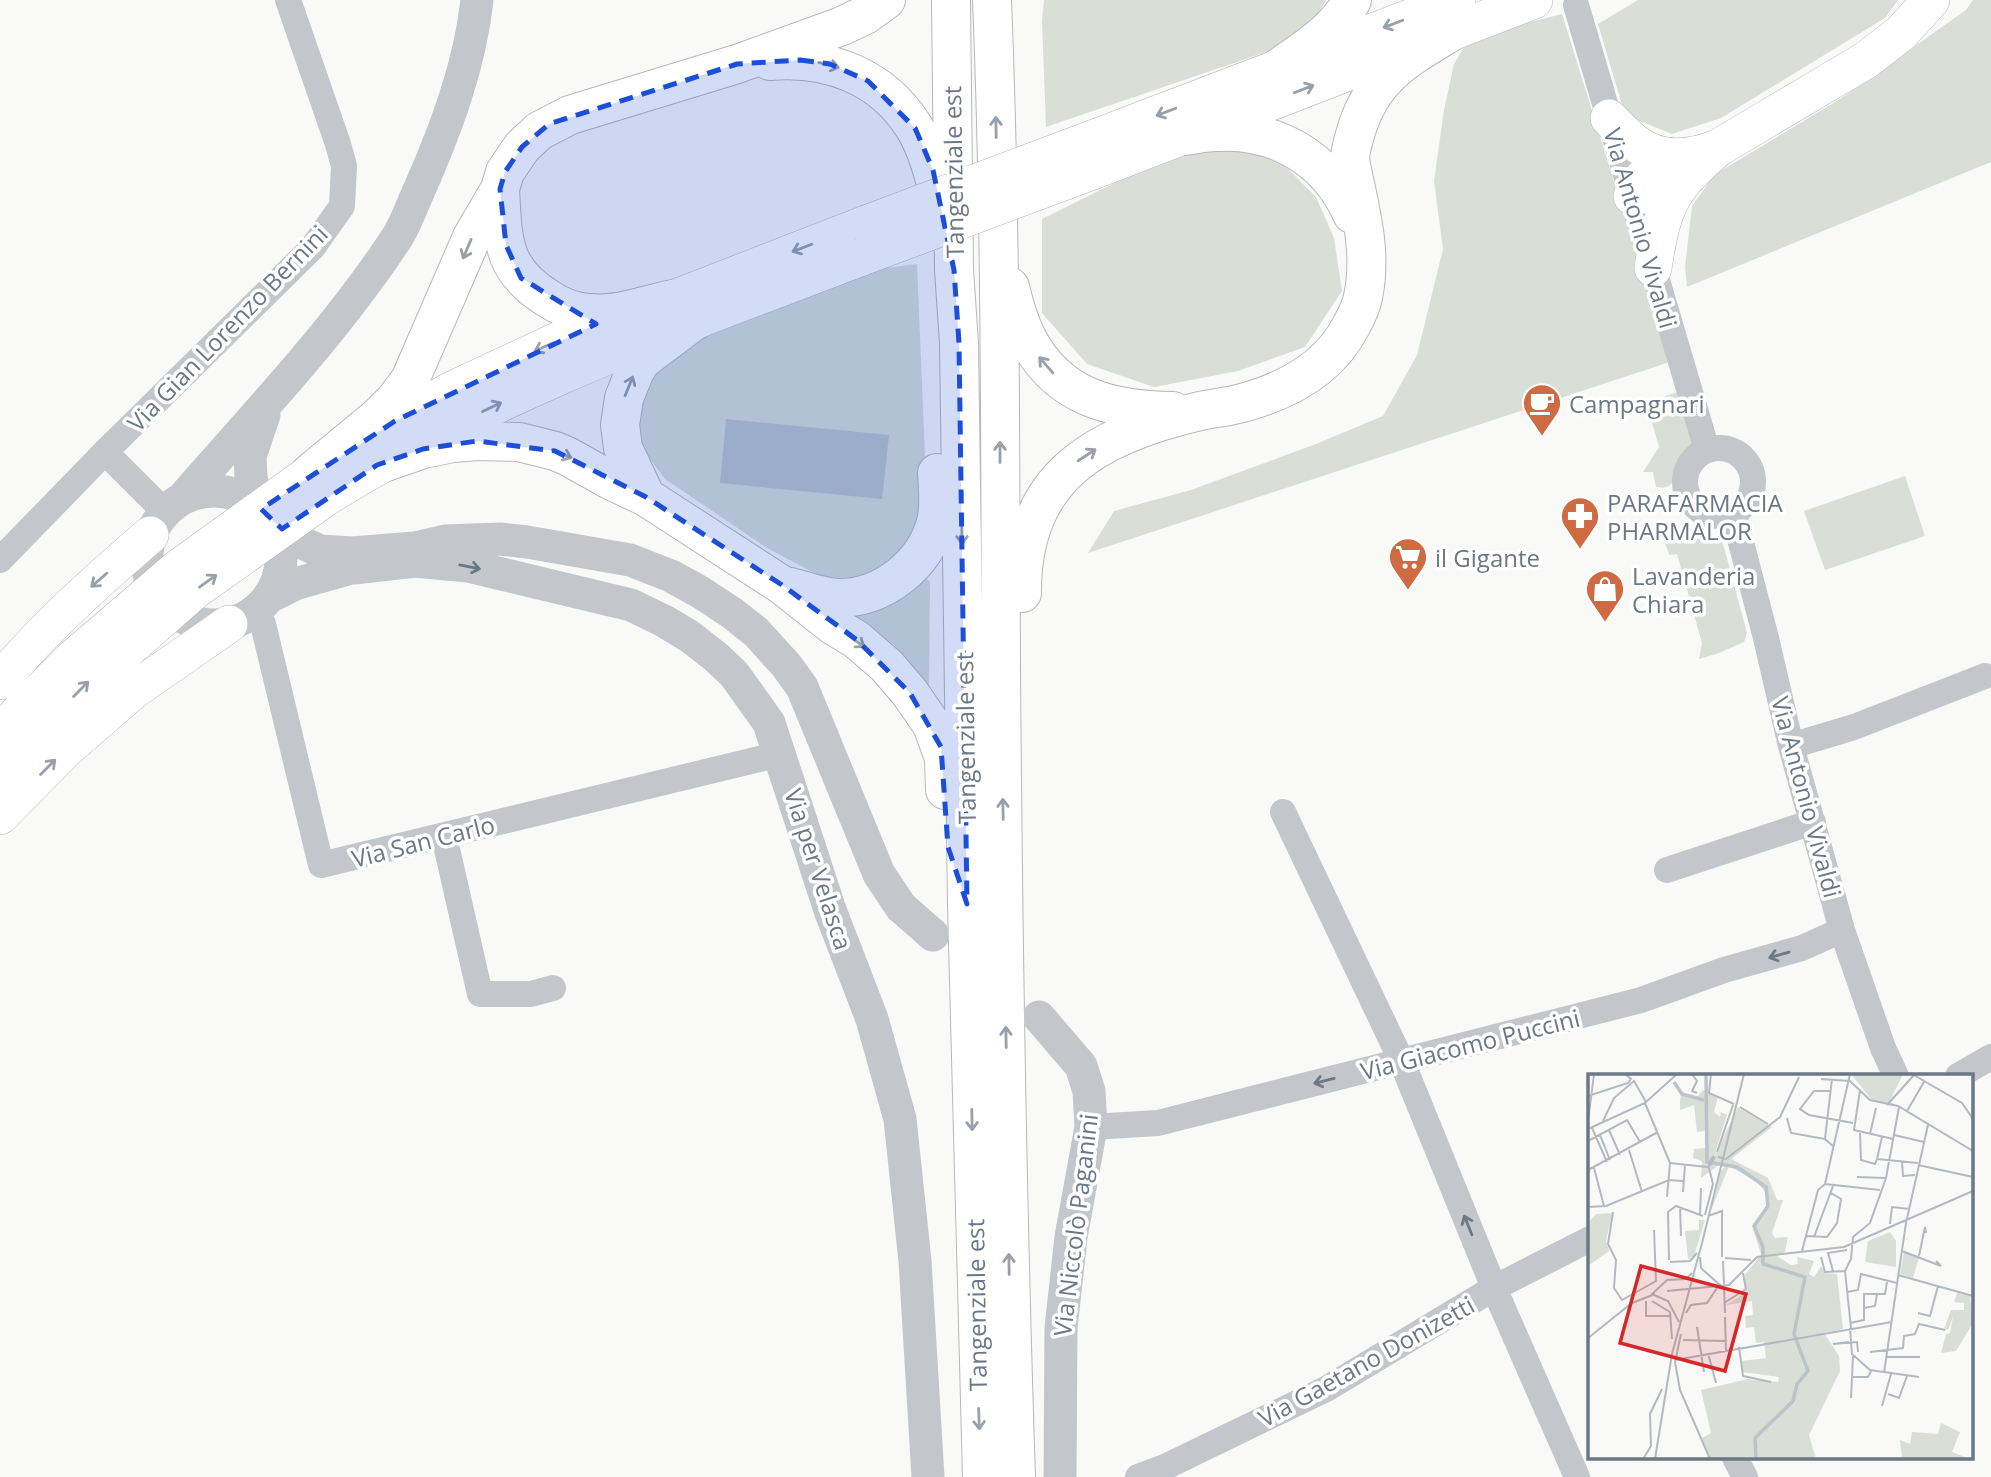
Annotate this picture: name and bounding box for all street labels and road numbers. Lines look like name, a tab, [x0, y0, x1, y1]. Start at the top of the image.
street label: Tangenziale est	[935, 86, 971, 258]
street label: Via Antonio Vivaldi	[1597, 124, 1685, 332]
street label: Via Gian Lorenzo Bernini	[120, 218, 334, 438]
street label: Tangenziale est	[947, 652, 983, 824]
street label: Via Antonio Vivaldi	[1764, 693, 1850, 901]
street label: Via per Velasca	[777, 784, 861, 954]
street label: Via San Carlo	[348, 807, 498, 875]
street label: Via Giacomo Puccini	[1357, 1001, 1583, 1087]
street label: Via Niccolò Paganini	[1045, 1112, 1105, 1338]
street label: Tangenziale est	[958, 1219, 994, 1391]
street label: Via Gaetano Donizetti	[1252, 1288, 1480, 1434]

